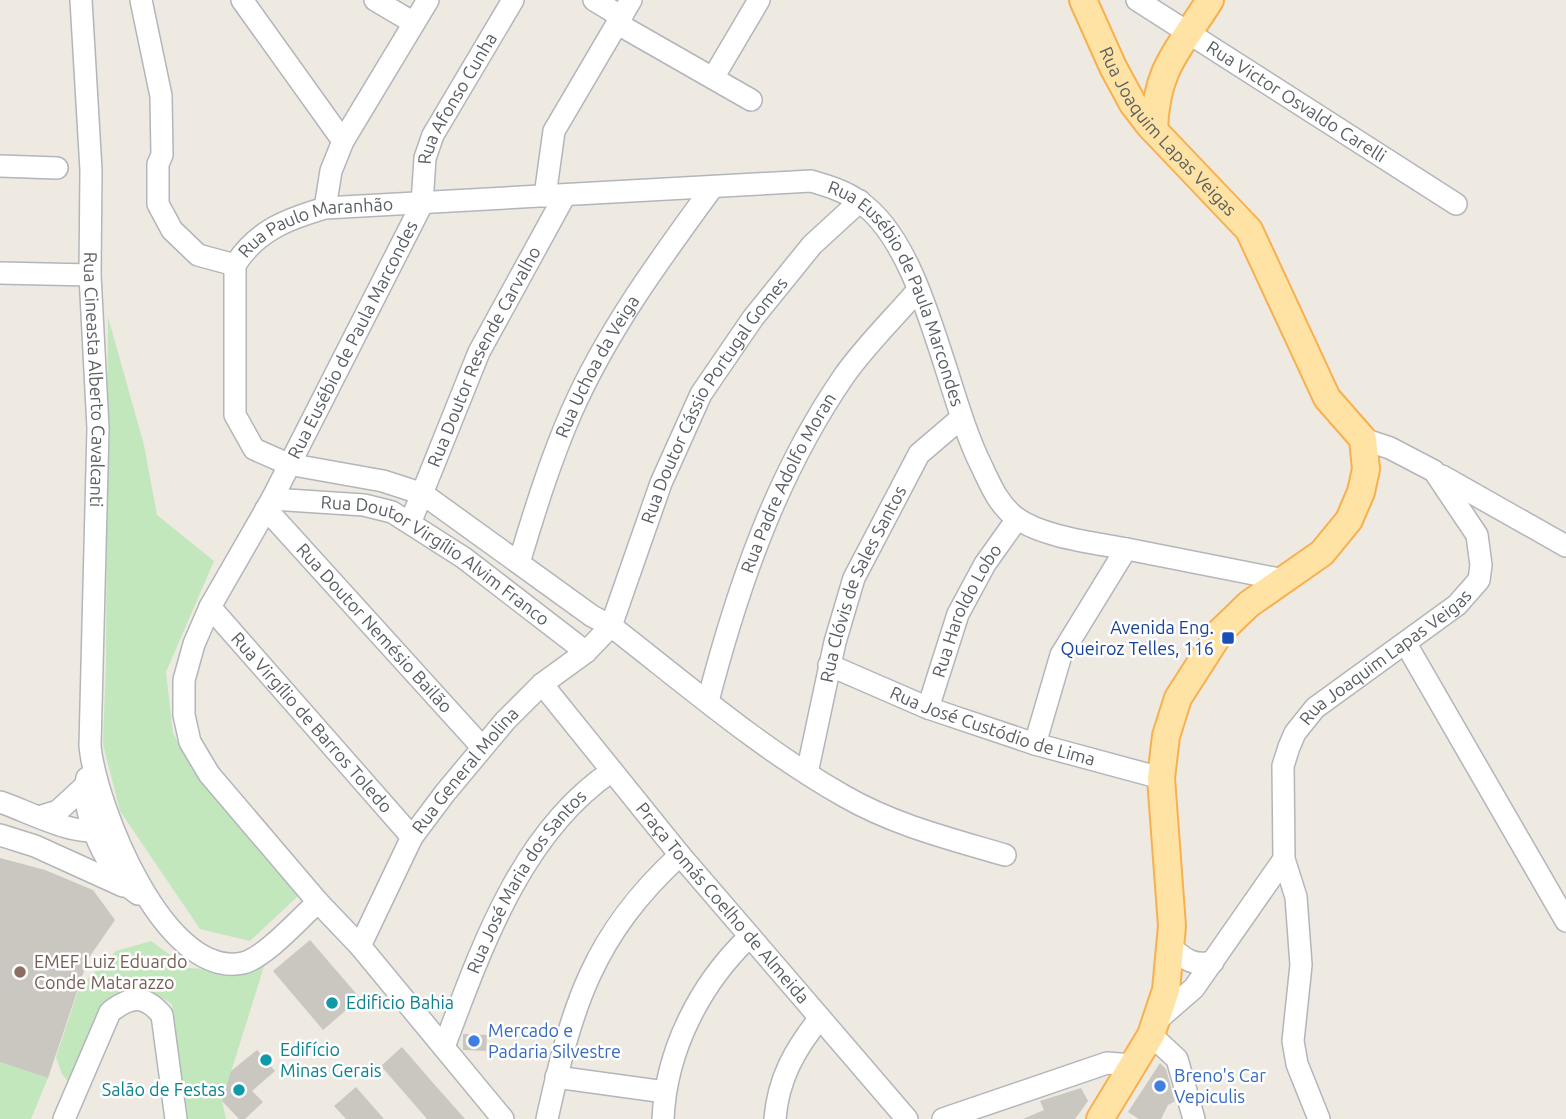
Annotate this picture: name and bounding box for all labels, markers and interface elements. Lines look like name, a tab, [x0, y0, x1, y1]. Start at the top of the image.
street label: Rua Afonso Cunha	[414, 29, 500, 165]
street label: Rua Victor Osvaldo Carelli	[1203, 36, 1390, 166]
street label: Rua Joaquim Lapas Veigas	[1096, 43, 1241, 219]
street label: Rua Eusébio de Paula Marcondes	[826, 176, 968, 409]
street label: Rua Paulo Maranhão	[233, 193, 394, 261]
street label: Rua Eusébio de Paula Marcondes	[283, 217, 421, 462]
street label: Rua Doutor Resende Carvalho	[423, 243, 544, 470]
street label: Rua Cineasta Alberto Cavalcanti	[81, 252, 109, 508]
street label: Rua Doutor Cássio Portugal Gomes	[637, 273, 791, 526]
street label: Rua Uchoa da Veiga	[551, 291, 642, 440]
street label: Rua Padre Adolfo Moran	[736, 389, 839, 576]
street label: Rua Clóvis de Sales Santos	[816, 482, 910, 684]
street label: Rua Doutor Virgílio Alvim Franco	[320, 491, 554, 629]
street label: Rua Doutor Nemésio Bailão	[293, 539, 457, 716]
street label: Rua Haroldo Lobo	[927, 540, 1005, 680]
street label: Rua Joaquim Lapas Veigas	[1295, 585, 1475, 728]
place label: Avenida Eng. Queiroz Telles, 116	[1061, 617, 1214, 659]
street label: Rua Virgílio de Barros Toledo	[228, 628, 397, 816]
marker: Avenida Eng. Queiroz Telles, 116	[1220, 630, 1236, 646]
street label: Rua José Custódio de Lima	[887, 682, 1098, 769]
street label: Rua General Molina	[407, 703, 522, 837]
street label: Rua José Maria dos Santos	[462, 785, 590, 976]
street label: Praça Tomás Coelho de Almeida	[633, 798, 814, 1007]
place label: EMEF Luiz Eduardo Conde Matarazzo	[34, 951, 188, 992]
marker: EMEF Luiz Eduardo Conde Matarazzo	[12, 964, 28, 980]
place label: Edificio Bahia	[346, 992, 454, 1012]
marker: Edificio Bahia	[324, 995, 340, 1011]
place label: Mercado e Padaria Silvestre	[488, 1020, 621, 1061]
marker: Mercado e Padaria Silvestre	[466, 1033, 482, 1049]
place label: Edifício Minas Gerais	[280, 1039, 382, 1080]
marker: Edifício Minas Gerais	[258, 1052, 274, 1068]
place label: Breno's Car Vepiculis	[1174, 1065, 1266, 1106]
marker: Breno's Car Vepiculis	[1152, 1078, 1168, 1094]
place label: Salão de Festas	[102, 1079, 225, 1099]
marker: Salão de Festas	[231, 1082, 247, 1098]

